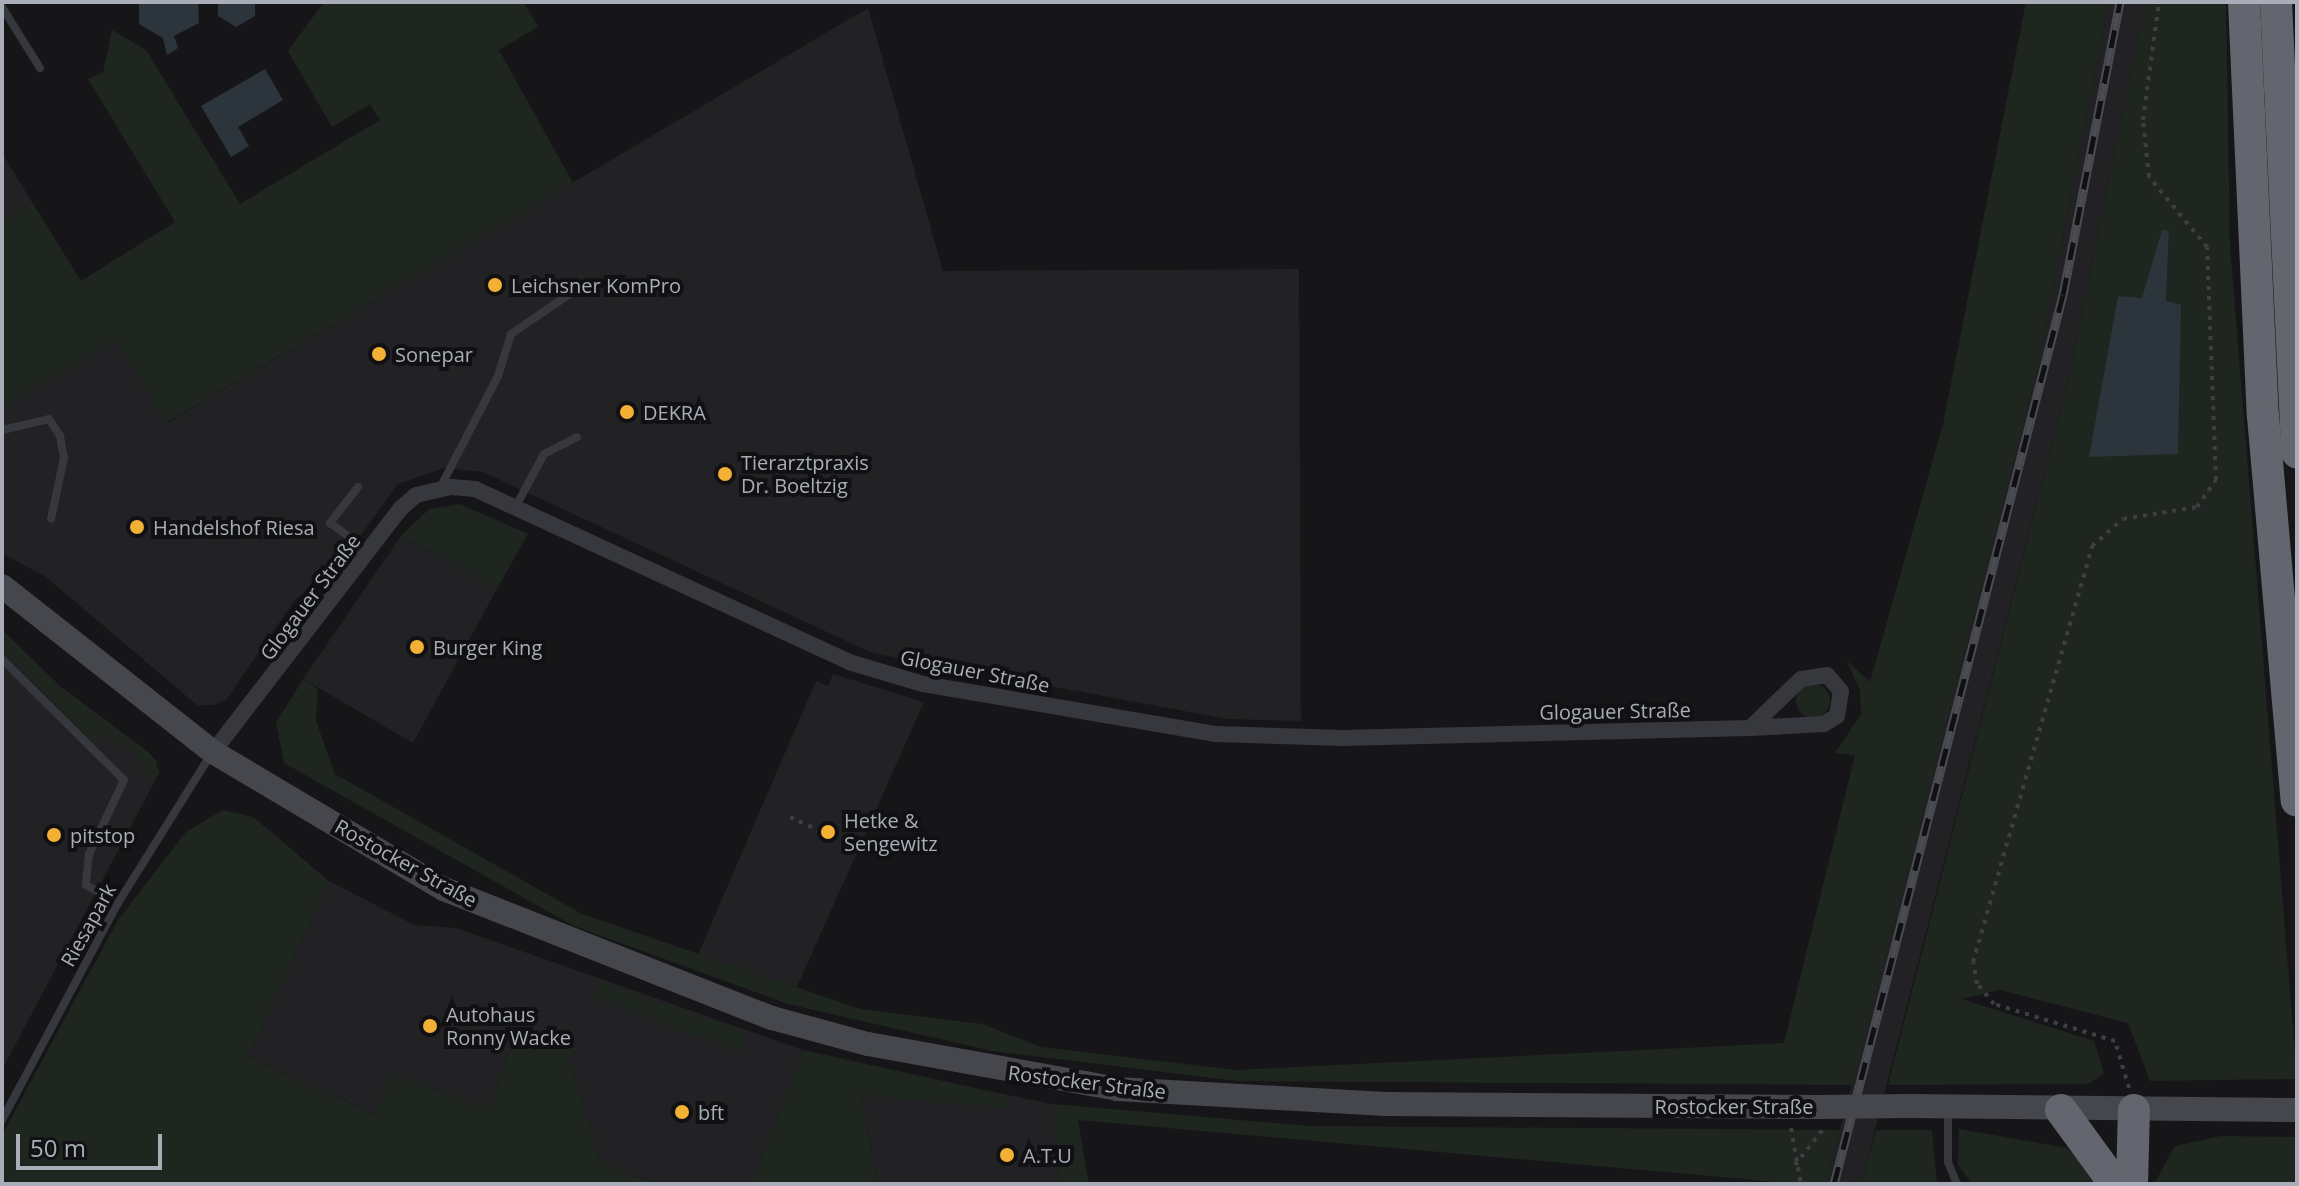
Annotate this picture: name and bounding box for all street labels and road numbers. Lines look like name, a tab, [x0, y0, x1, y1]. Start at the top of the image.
street label: Glogauer Straße	[255, 529, 365, 665]
street label: Glogauer Straße	[898, 645, 1052, 697]
street label: Glogauer Straße	[1539, 698, 1691, 724]
street label: Rostocker Straße	[331, 814, 481, 912]
street label: Riesapark	[55, 879, 121, 971]
street label: Rostocker Straße	[1007, 1060, 1167, 1104]
street label: Rostocker Straße	[1655, 1094, 1813, 1118]

